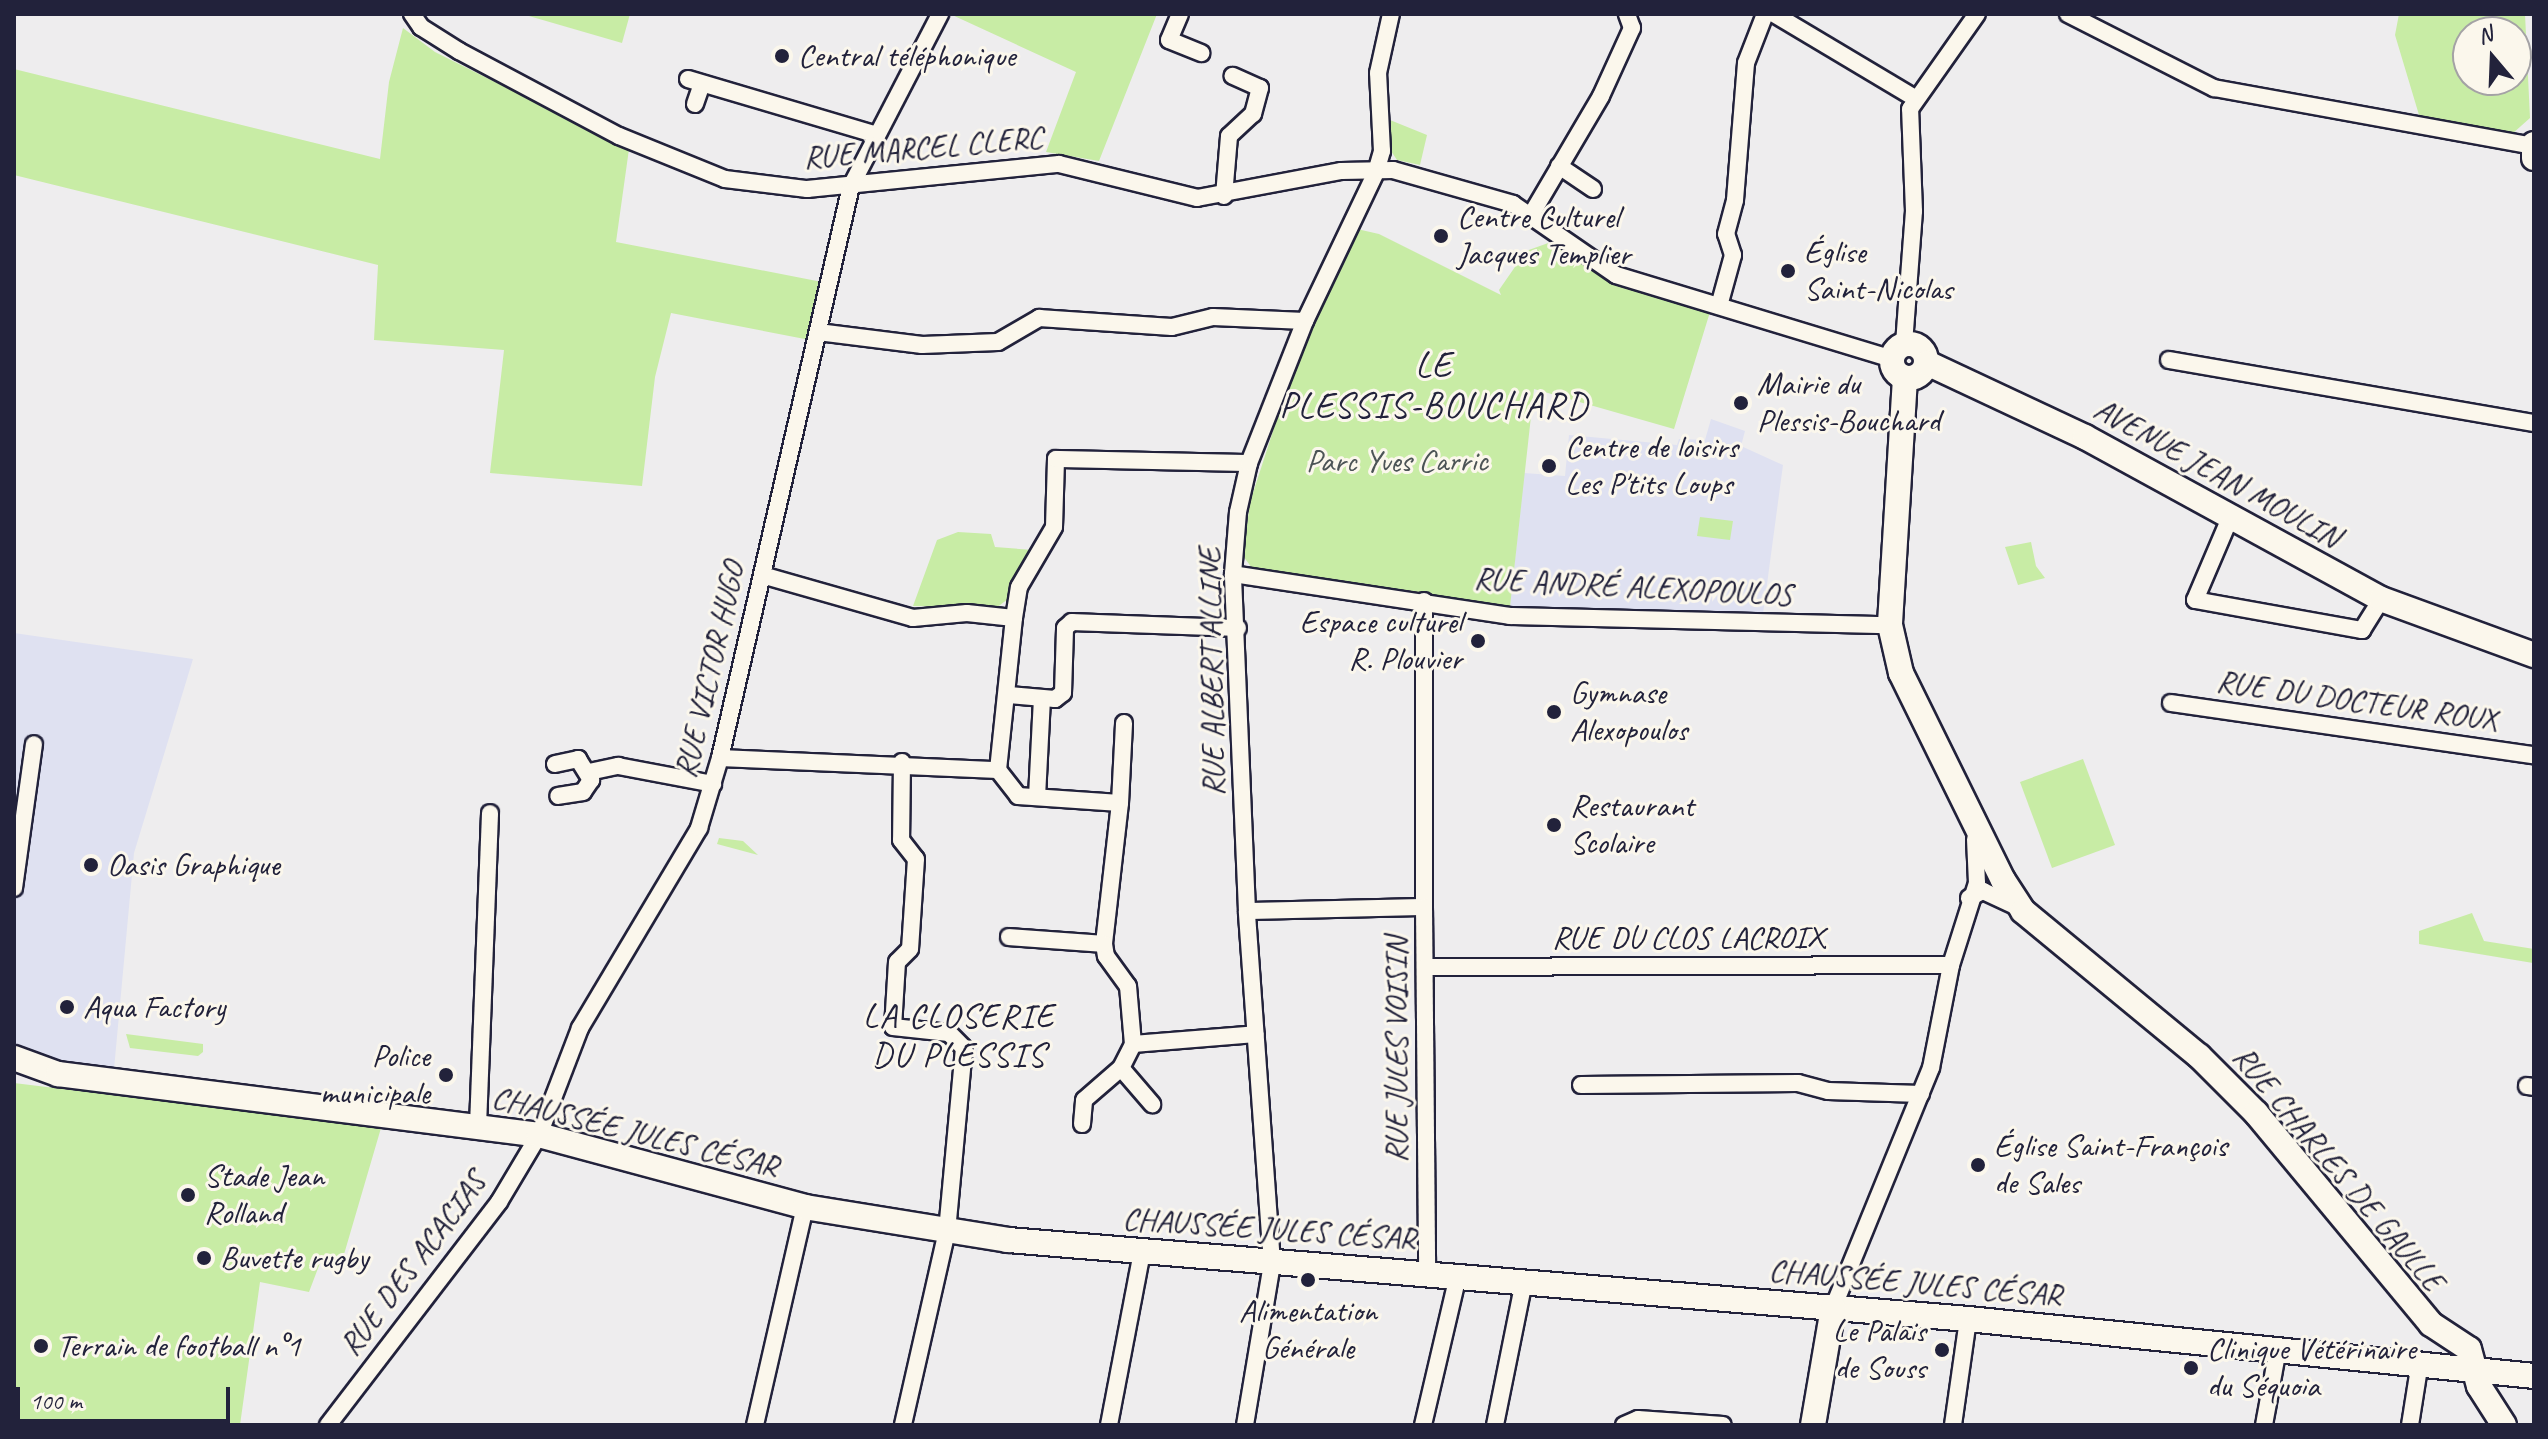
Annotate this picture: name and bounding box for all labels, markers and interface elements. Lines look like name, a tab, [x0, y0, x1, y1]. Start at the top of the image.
north arrow	[2452, 16, 2532, 96]
text: N	[2474, 20, 2496, 51]
place label: Central téléphonique	[798, 37, 1015, 75]
marker: Central téléphonique	[773, 47, 791, 65]
street label: RUE MARCEL CLERC	[802, 118, 1044, 178]
place label: Centre Culturel Jacques Templier	[1457, 199, 1630, 274]
marker: Centre Culturel Jacques Templier	[1432, 227, 1450, 245]
place label: Église Saint-Nicolas	[1804, 234, 1953, 309]
marker: Église Saint-Nicolas	[1779, 262, 1797, 280]
district label: LE PLESSIS-BOUCHARD	[1279, 342, 1589, 427]
place label: Mairie du Plessis-Bouchard	[1757, 366, 1940, 441]
street label: AVENUE JEAN MOULIN	[2089, 390, 2345, 556]
marker: Mairie du Plessis-Bouchard	[1732, 394, 1750, 412]
place label: Centre de loisirs Les P'tits Loups	[1565, 429, 1738, 504]
park label: Parc Yves Carric	[1305, 442, 1489, 480]
marker: Centre de loisirs Les P'tits Loups	[1540, 457, 1558, 475]
street label: RUE ALBERT ALLINE	[1191, 548, 1233, 796]
street label: RUE VICTOR HUGO	[666, 558, 754, 782]
street label: RUE ANDRÉ ALEXOPOULOS	[1473, 559, 1793, 615]
place label: Espace culturel R. Plouvier	[1300, 604, 1462, 679]
marker: Espace culturel R. Plouvier	[1469, 632, 1487, 650]
street label: RUE DU DOCTEUR ROUX	[2213, 662, 2501, 740]
place label: Gymnase Alexopoulos	[1570, 675, 1687, 750]
marker: Gymnase Alexopoulos	[1545, 703, 1563, 721]
place label: Restaurant Scolaire	[1570, 788, 1694, 863]
marker: Restaurant Scolaire	[1545, 816, 1563, 834]
place label: Oasis Graphique	[107, 846, 280, 884]
marker: Oasis Graphique	[82, 856, 100, 874]
street label: RUE DU CLOS LACROIX	[1553, 919, 1823, 957]
street label: RUE JULES VOISIN	[1378, 938, 1416, 1162]
place label: Aqua Factory	[83, 988, 226, 1026]
district label: LA CLOSERIE DU PLESSIS	[863, 995, 1055, 1074]
marker: Aqua Factory	[58, 998, 76, 1016]
place label: Police municipale	[320, 1038, 430, 1113]
street label: RUE CHARLES DE GAULLE	[2225, 1040, 2451, 1298]
marker: Police municipale	[437, 1066, 455, 1084]
street label: CHAUSSÉE JULES CÉSAR	[488, 1078, 782, 1186]
place label: Église Saint-François de Sales	[1994, 1128, 2227, 1203]
marker: Église Saint-François de Sales	[1969, 1156, 1987, 1174]
place label: Stade Jean Rolland	[204, 1158, 323, 1233]
street label: RUE DES ACACIAS	[331, 1164, 495, 1364]
marker: Stade Jean Rolland	[179, 1186, 197, 1204]
street label: CHAUSSÉE JULES CÉSAR	[1121, 1200, 1417, 1258]
place label: Buvette rugby	[220, 1239, 368, 1277]
marker: Buvette rugby	[195, 1249, 213, 1267]
street label: CHAUSSÉE JULES CÉSAR	[1767, 1251, 2063, 1315]
marker: Alimentation Générale	[1299, 1271, 1317, 1289]
place label: Alimentation Générale	[1239, 1293, 1377, 1368]
place label: Le Palais de Souss	[1832, 1313, 1926, 1388]
place label: Terrain de football n°1	[57, 1327, 300, 1365]
place label: Clinique Vétérinaire du Séquoia	[2207, 1331, 2416, 1406]
marker: Terrain de football n°1	[32, 1337, 50, 1355]
marker: Le Palais de Souss	[1933, 1341, 1951, 1359]
marker: Clinique Vétérinaire du Séquoia	[2182, 1359, 2200, 1377]
scale bar	[20, 1371, 234, 1421]
text: 100 m	[30, 1386, 82, 1416]

